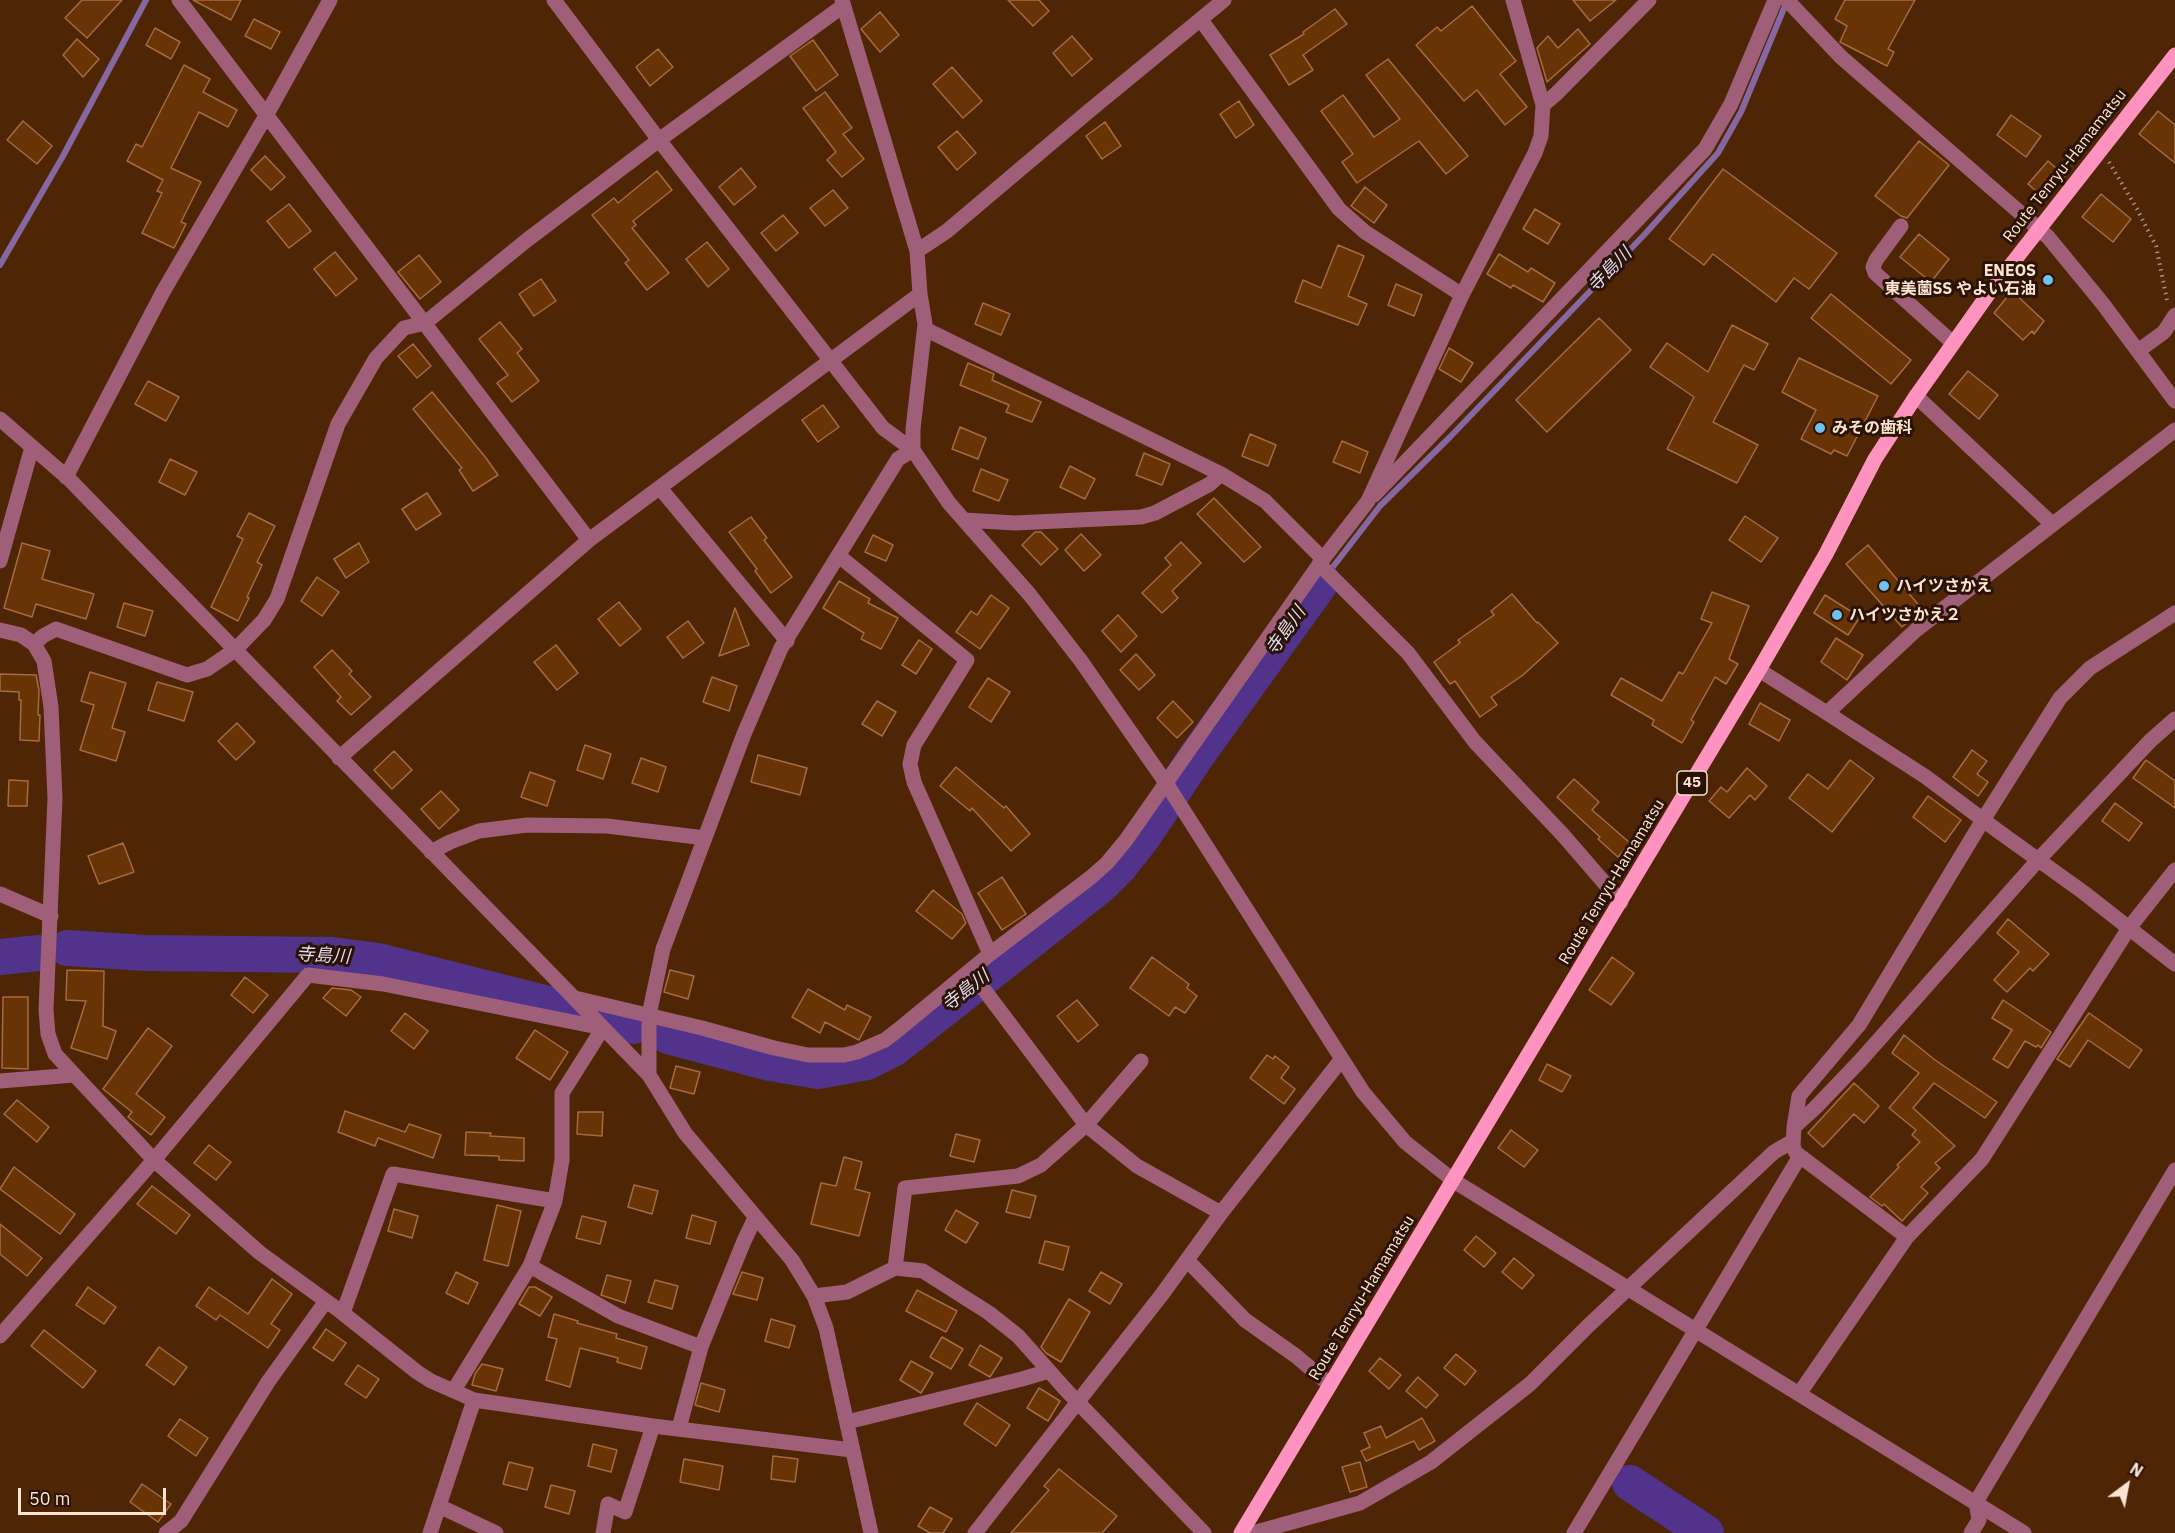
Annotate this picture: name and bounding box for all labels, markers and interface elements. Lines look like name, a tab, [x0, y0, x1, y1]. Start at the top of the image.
street label: Route Tenryu-Hamamatsu	[1999, 86, 2131, 246]
water label: 寺島川	[1583, 243, 1637, 297]
place label: ENEOS 東美薗SS やよい石油	[1884, 261, 2036, 299]
marker: ENEOS 東美薗SS やよい石油	[2041, 273, 2055, 287]
place label: みその歯科	[1832, 418, 1912, 438]
marker: みその歯科	[1813, 421, 1827, 435]
place label: ハイツさかえ	[1896, 576, 1992, 596]
marker: ハイツさかえ	[1877, 579, 1891, 593]
water label: 寺島川	[1262, 603, 1310, 659]
place label: ハイツさかえ２	[1849, 605, 1961, 625]
marker: ハイツさかえ２	[1830, 608, 1844, 622]
road number: 45	[1677, 771, 1707, 795]
street label: Route Tenryu-Hamamatsu	[1555, 796, 1669, 968]
water label: 寺島川	[295, 944, 351, 968]
water label: 寺島川	[938, 966, 994, 1016]
street label: Route Tenryu-Hamamatsu	[1305, 1212, 1419, 1384]
north arrow	[2097, 1455, 2157, 1515]
text: N	[2126, 1458, 2147, 1481]
scale bar	[21, 1476, 170, 1514]
text: 50 m	[29, 1487, 71, 1510]

